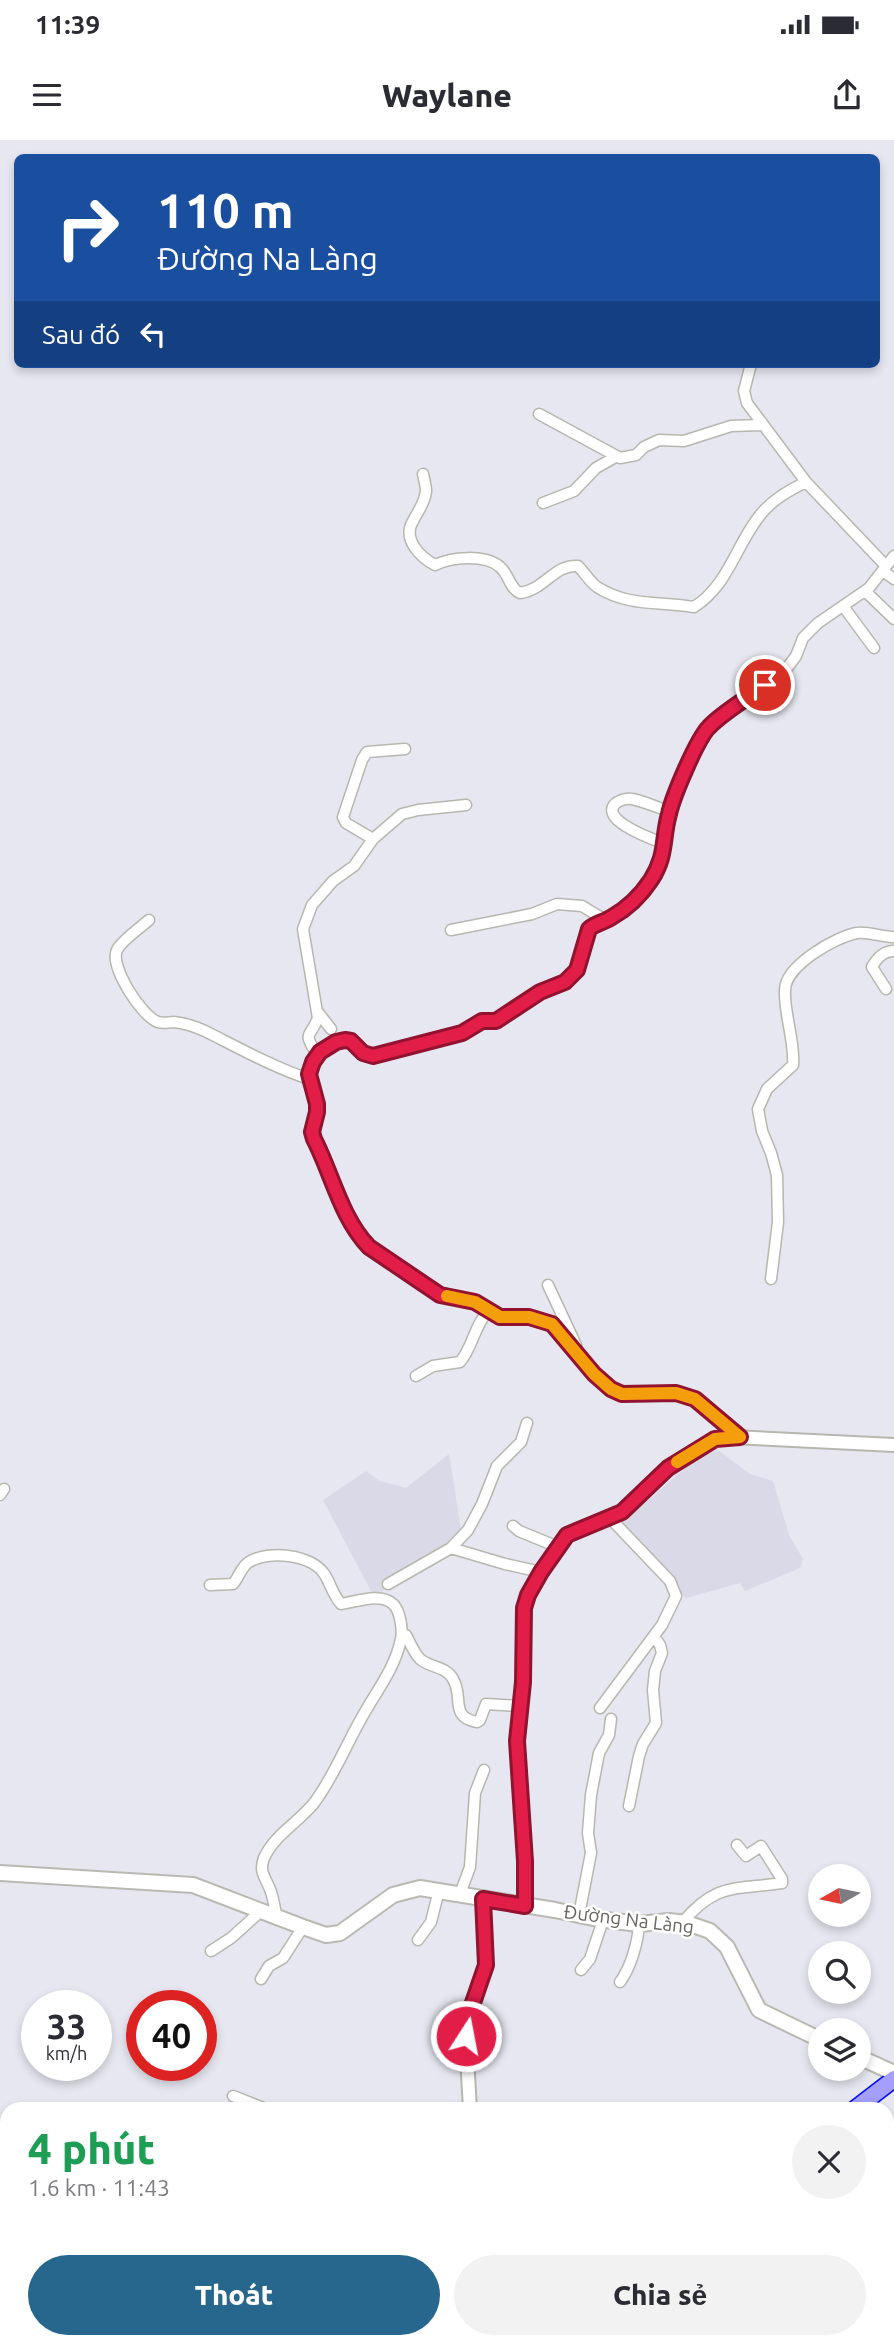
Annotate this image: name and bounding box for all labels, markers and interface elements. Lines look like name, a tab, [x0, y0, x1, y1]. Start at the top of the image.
text: 11:39	[35, 10, 100, 39]
icon: menu	[28, 76, 66, 114]
icon: share	[828, 76, 866, 114]
text: Waylane	[382, 77, 512, 113]
icon: right	[42, 182, 133, 273]
text: 110 m	[157, 182, 294, 237]
text: Đường Na Làng	[157, 240, 378, 276]
icon: left	[134, 315, 172, 353]
text: Sau đó	[42, 320, 120, 349]
pin	[735, 655, 795, 715]
icon: arrive	[746, 666, 784, 704]
north arrow	[808, 1864, 872, 1927]
map controls	[808, 1864, 871, 2081]
street label: Đường Na Làng	[563, 1900, 695, 1938]
button: search	[808, 1941, 871, 2004]
speed limit sign: 40	[126, 1990, 217, 2081]
position arrow	[429, 1999, 503, 2073]
text: 33	[47, 2006, 86, 2046]
button: layers	[808, 2018, 871, 2081]
text: km/h	[46, 2043, 87, 2063]
text: 4 phút	[28, 2125, 155, 2172]
button: close	[792, 2125, 866, 2199]
text: 1.6 km · 11:43	[28, 2175, 170, 2200]
button: Thoát	[28, 2255, 440, 2335]
button: Chia sẻ	[454, 2255, 866, 2335]

